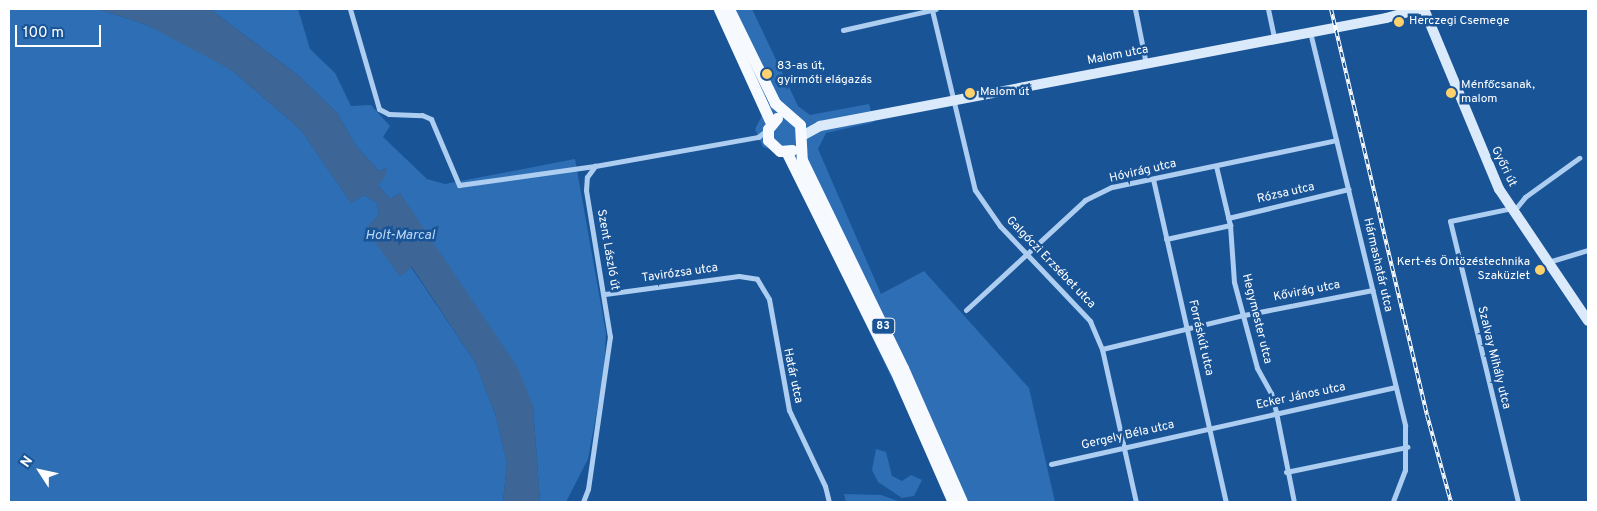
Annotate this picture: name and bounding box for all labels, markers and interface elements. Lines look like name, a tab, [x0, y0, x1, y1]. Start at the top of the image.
scale bar	[18, 15, 104, 47]
place label: Herczegi Csemege	[1409, 15, 1509, 29]
marker: Herczegi Csemege	[1393, 16, 1405, 28]
text: 100 m	[23, 24, 64, 43]
street label: Malom utca	[1086, 43, 1150, 69]
place label: 83-as út, gyirmóti elágazás	[777, 60, 872, 88]
marker: 83-as út, gyirmóti elágazás	[761, 68, 773, 80]
place label: Ménfőcsanak, malom	[1461, 79, 1535, 107]
place label: Malom út	[980, 86, 1030, 100]
marker: Malom út	[964, 87, 976, 99]
marker: Ménfőcsanak, malom	[1445, 87, 1457, 99]
street label: Győri út	[1487, 144, 1519, 190]
street label: Hóvirág utca	[1108, 157, 1178, 187]
street label: Rózsa utca	[1256, 180, 1316, 208]
street label: Szent László út	[593, 208, 621, 292]
street label: Galgóczi Erzsébet utca	[1002, 214, 1098, 312]
street label: Hármashatár utca	[1359, 217, 1395, 313]
water label: Holt-Marcal	[365, 228, 435, 244]
place label: Kert-és Öntözéstechnika Szaküzlet	[1397, 256, 1530, 284]
street label: Tavirózsa utca	[641, 262, 719, 286]
marker: Kert-és Öntözéstechnika Szaküzlet	[1534, 264, 1546, 276]
street label: Hegymester utca	[1238, 272, 1274, 366]
street label: Kővirág utca	[1273, 279, 1341, 305]
street label: Forráskút utca	[1184, 299, 1216, 377]
street label: Szalvay Mihály utca	[1473, 305, 1513, 411]
road number: 83	[870, 318, 896, 334]
street label: Határ utca	[779, 347, 805, 405]
street label: Ecker János utca	[1255, 380, 1347, 414]
street label: Gergely Béla utca	[1080, 418, 1176, 454]
north arrow	[15, 446, 65, 496]
text: N	[17, 453, 37, 471]

